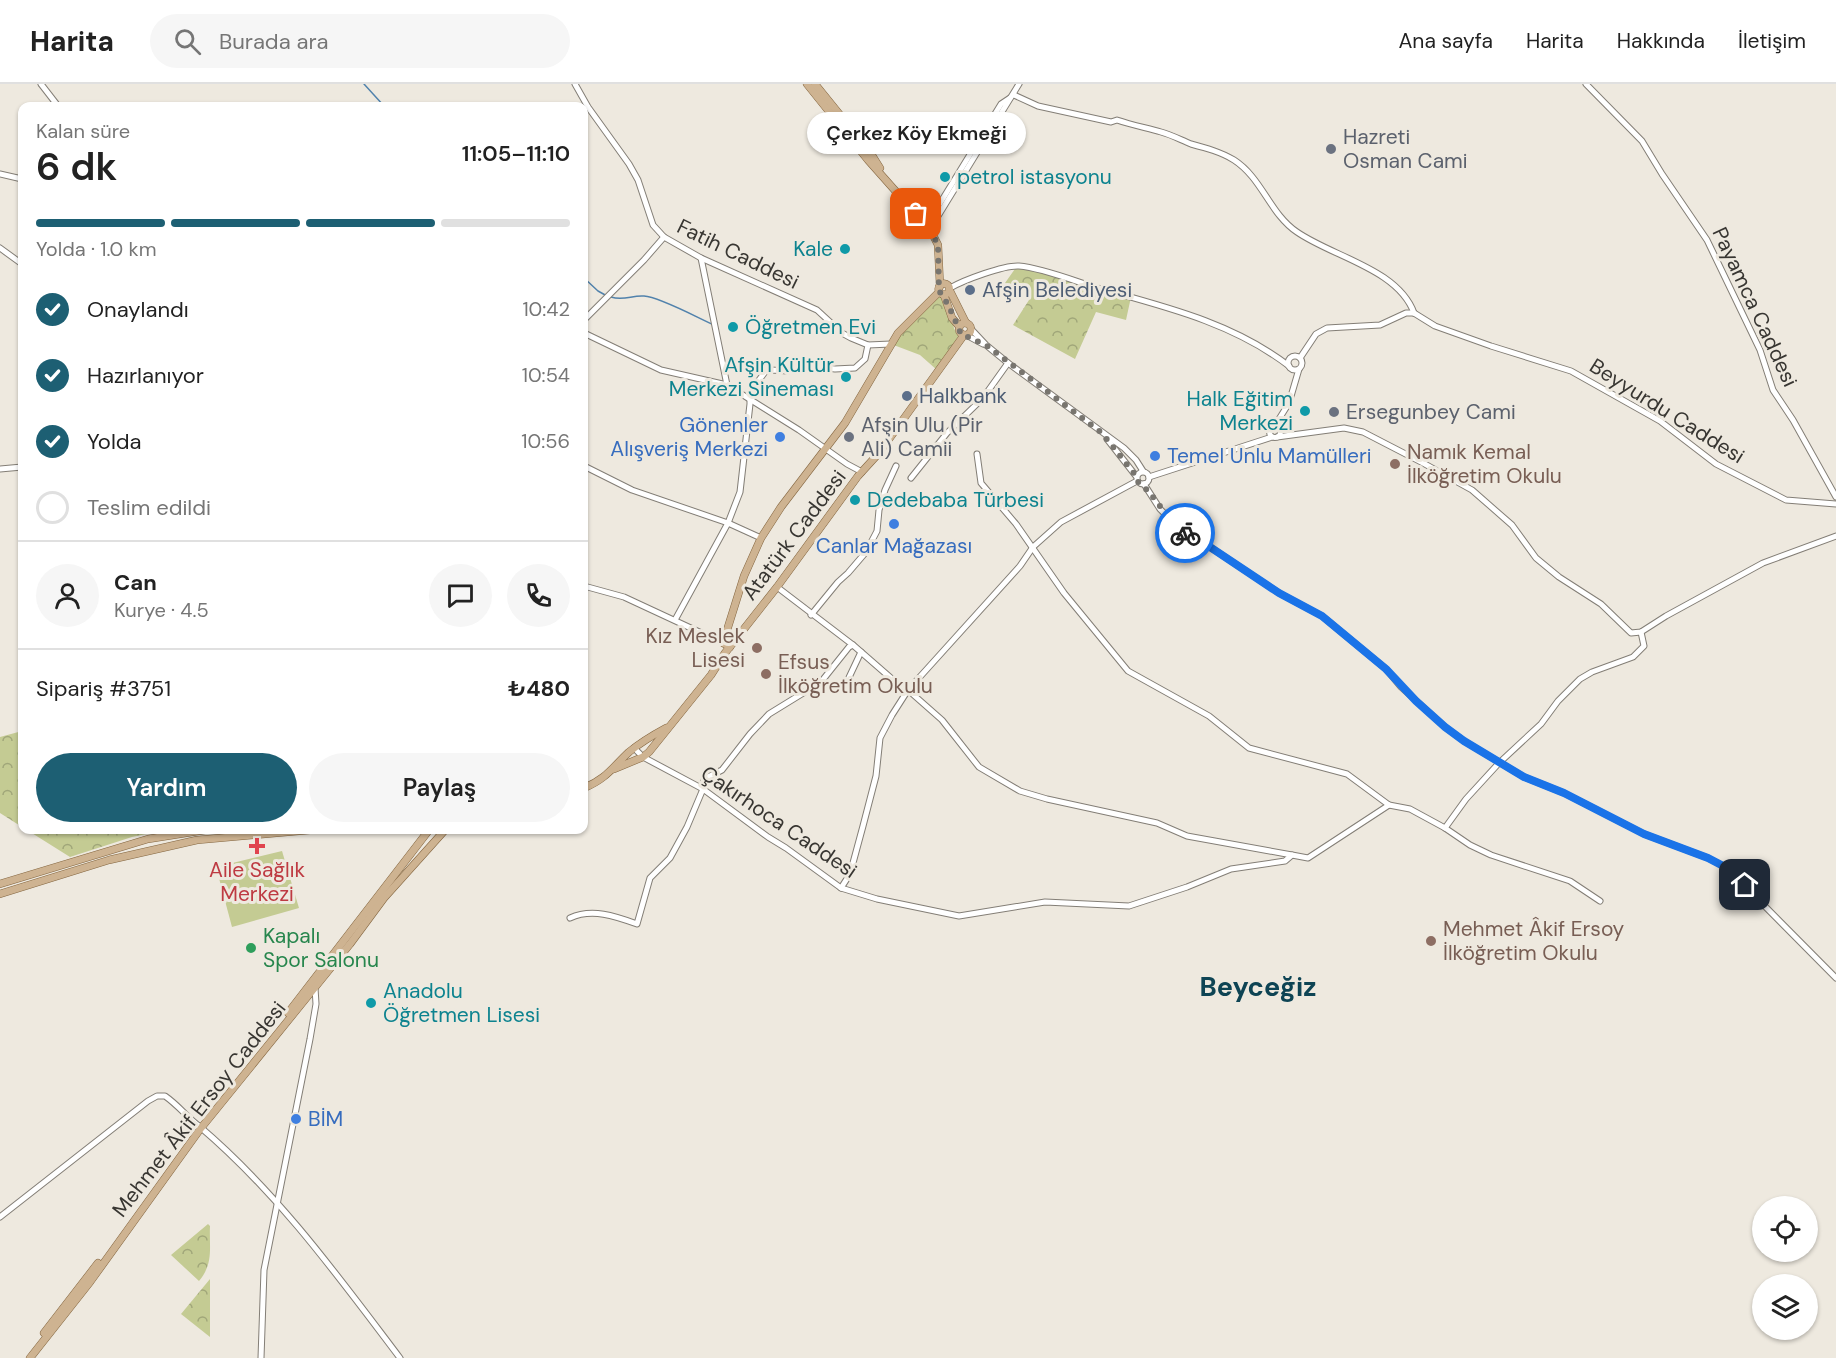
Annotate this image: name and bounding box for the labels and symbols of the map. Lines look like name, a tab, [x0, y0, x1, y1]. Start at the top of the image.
callout: Çerkez Köy Ekmeği	[806, 112, 1026, 154]
place label: Hazreti Osman Cami	[1343, 123, 1467, 175]
marker: Hazreti Osman Cami	[1324, 142, 1338, 156]
place label: petrol istasyonu	[957, 163, 1112, 191]
marker: petrol istasyonu	[938, 170, 952, 184]
pin	[890, 188, 941, 239]
street label: Fatih Caddesi	[672, 212, 804, 296]
street label: Payamca Caddesi	[1706, 223, 1804, 391]
place label: Kale	[793, 235, 833, 263]
marker: Kale	[838, 242, 852, 256]
place label: Afşin Belediyesi	[982, 276, 1132, 304]
marker: Afşin Belediyesi	[963, 283, 977, 297]
place label: Öğretmen Evi	[745, 313, 876, 341]
marker: Öğretmen Evi	[726, 320, 740, 334]
place label: Afşin Kültür Merkezi Sineması	[669, 351, 834, 403]
street label: Beyyurdu Caddesi	[1584, 352, 1750, 470]
marker: Afşin Kültür Merkezi Sineması	[839, 370, 853, 384]
place label: Halkbank	[919, 382, 1008, 410]
place label: Halk Eğitim Merkezi	[1187, 385, 1293, 437]
marker: Halkbank	[900, 389, 914, 403]
place label: Ersegunbey Cami	[1346, 398, 1516, 426]
marker: Halk Eğitim Merkezi	[1298, 404, 1312, 418]
marker: Ersegunbey Cami	[1327, 405, 1341, 419]
place label: Gönenler Alışveriş Merkezi	[610, 411, 768, 463]
place label: Afşin Ulu (Pir Ali) Camii	[861, 411, 983, 463]
marker: Gönenler Alışveriş Merkezi	[773, 430, 787, 444]
marker: Afşin Ulu (Pir Ali) Camii	[842, 430, 856, 444]
place label: Namık Kemal İlköğretim Okulu	[1407, 438, 1562, 490]
place label: Temel Unlu Mamülleri	[1167, 442, 1371, 470]
marker: Temel Unlu Mamülleri	[1148, 449, 1162, 463]
marker: Namık Kemal İlköğretim Okulu	[1388, 457, 1402, 471]
street label: Atatürk Caddesi	[736, 464, 852, 606]
place label: Dedebaba Türbesi	[867, 486, 1044, 514]
marker: Dedebaba Türbesi	[848, 493, 862, 507]
courier	[1155, 503, 1215, 563]
marker: Canlar Mağazası	[887, 517, 901, 531]
place label: Canlar Mağazası	[816, 532, 972, 560]
place label: Kız Meslek Lisesi	[646, 622, 745, 674]
marker: Kız Meslek Lisesi	[750, 641, 764, 655]
place label: Efsus İlköğretim Okulu	[778, 648, 933, 700]
marker: Efsus İlköğretim Okulu	[759, 667, 773, 681]
street label: Çakırhoca Caddesi	[695, 759, 863, 885]
marker: Aile Sağlık Merkezi	[248, 837, 266, 855]
place label: Aile Sağlık Merkezi	[209, 856, 305, 908]
pin	[1719, 859, 1770, 910]
place label: Mehmet Âkif Ersoy İlköğretim Okulu	[1443, 915, 1624, 967]
place label: Kapalı Spor Salonu	[263, 922, 379, 974]
marker: Mehmet Âkif Ersoy İlköğretim Okulu	[1424, 934, 1438, 948]
marker: Kapalı Spor Salonu	[244, 941, 258, 955]
district label: Beyceğiz	[1200, 969, 1316, 1004]
place label: Anadolu Öğretmen Lisesi	[383, 977, 540, 1029]
street label: Mehmet Âkif Ersoy Caddesi	[106, 995, 292, 1223]
marker: Anadolu Öğretmen Lisesi	[364, 996, 378, 1010]
place label: BİM	[308, 1105, 343, 1133]
marker: BİM	[289, 1112, 303, 1126]

